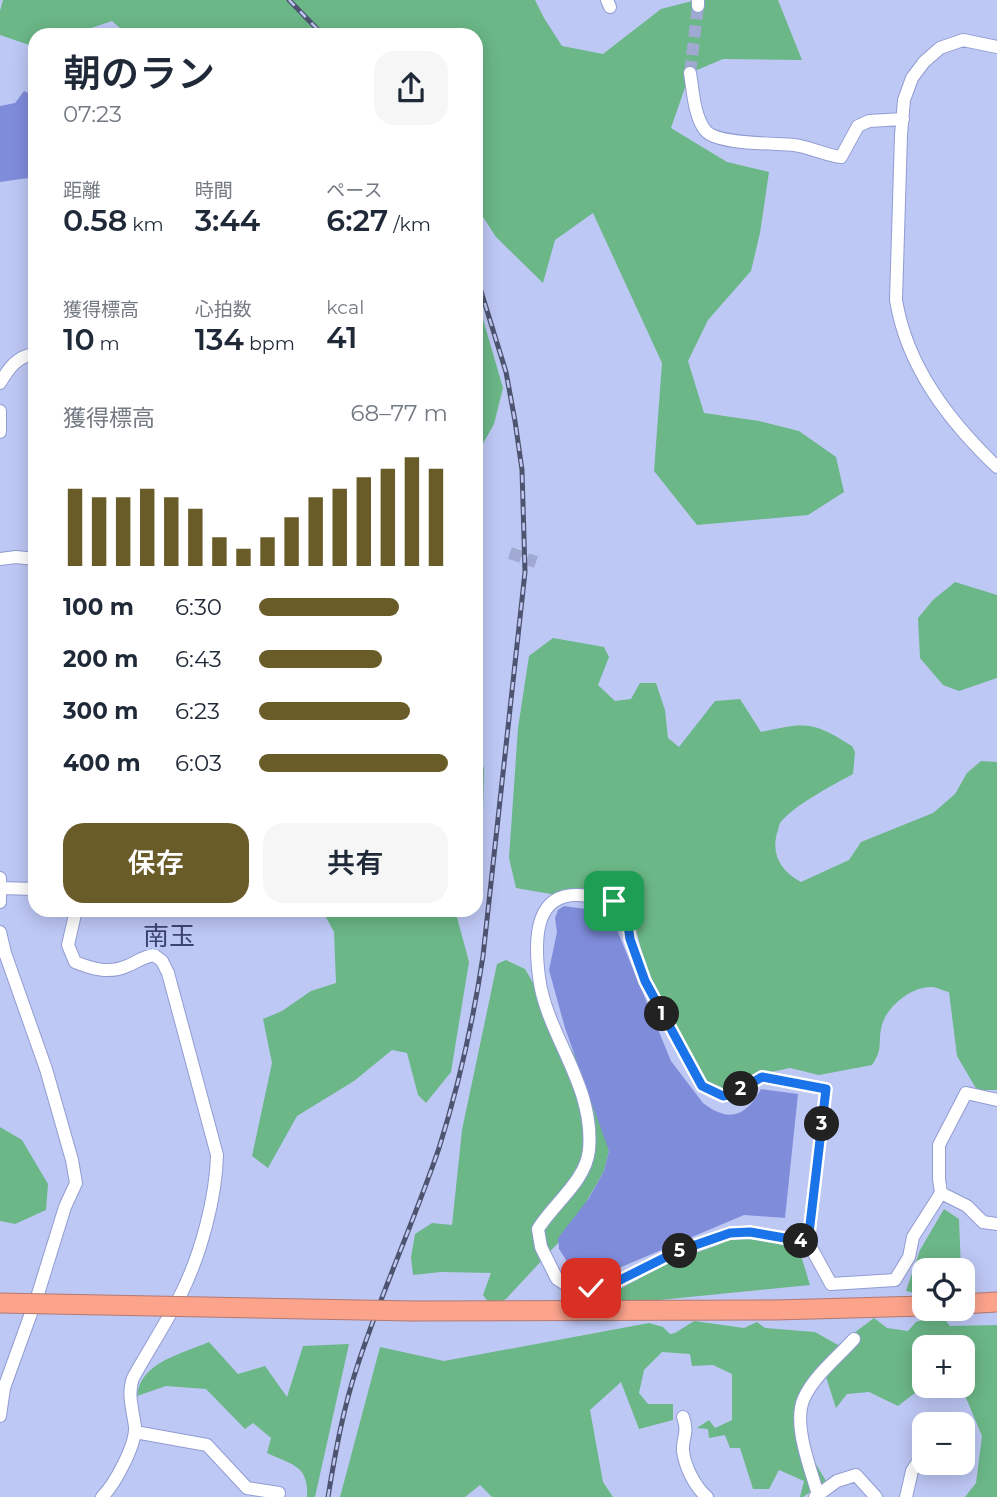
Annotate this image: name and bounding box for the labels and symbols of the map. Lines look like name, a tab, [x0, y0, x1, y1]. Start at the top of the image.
pin	[584, 871, 644, 931]
district label: 南玉	[143, 920, 195, 952]
pin: 1	[644, 996, 680, 1032]
pin: 2	[724, 1072, 758, 1106]
pin: 3	[804, 1106, 840, 1142]
pin: 4	[784, 1224, 818, 1258]
pin: 5	[662, 1234, 698, 1268]
pin	[561, 1258, 621, 1318]

